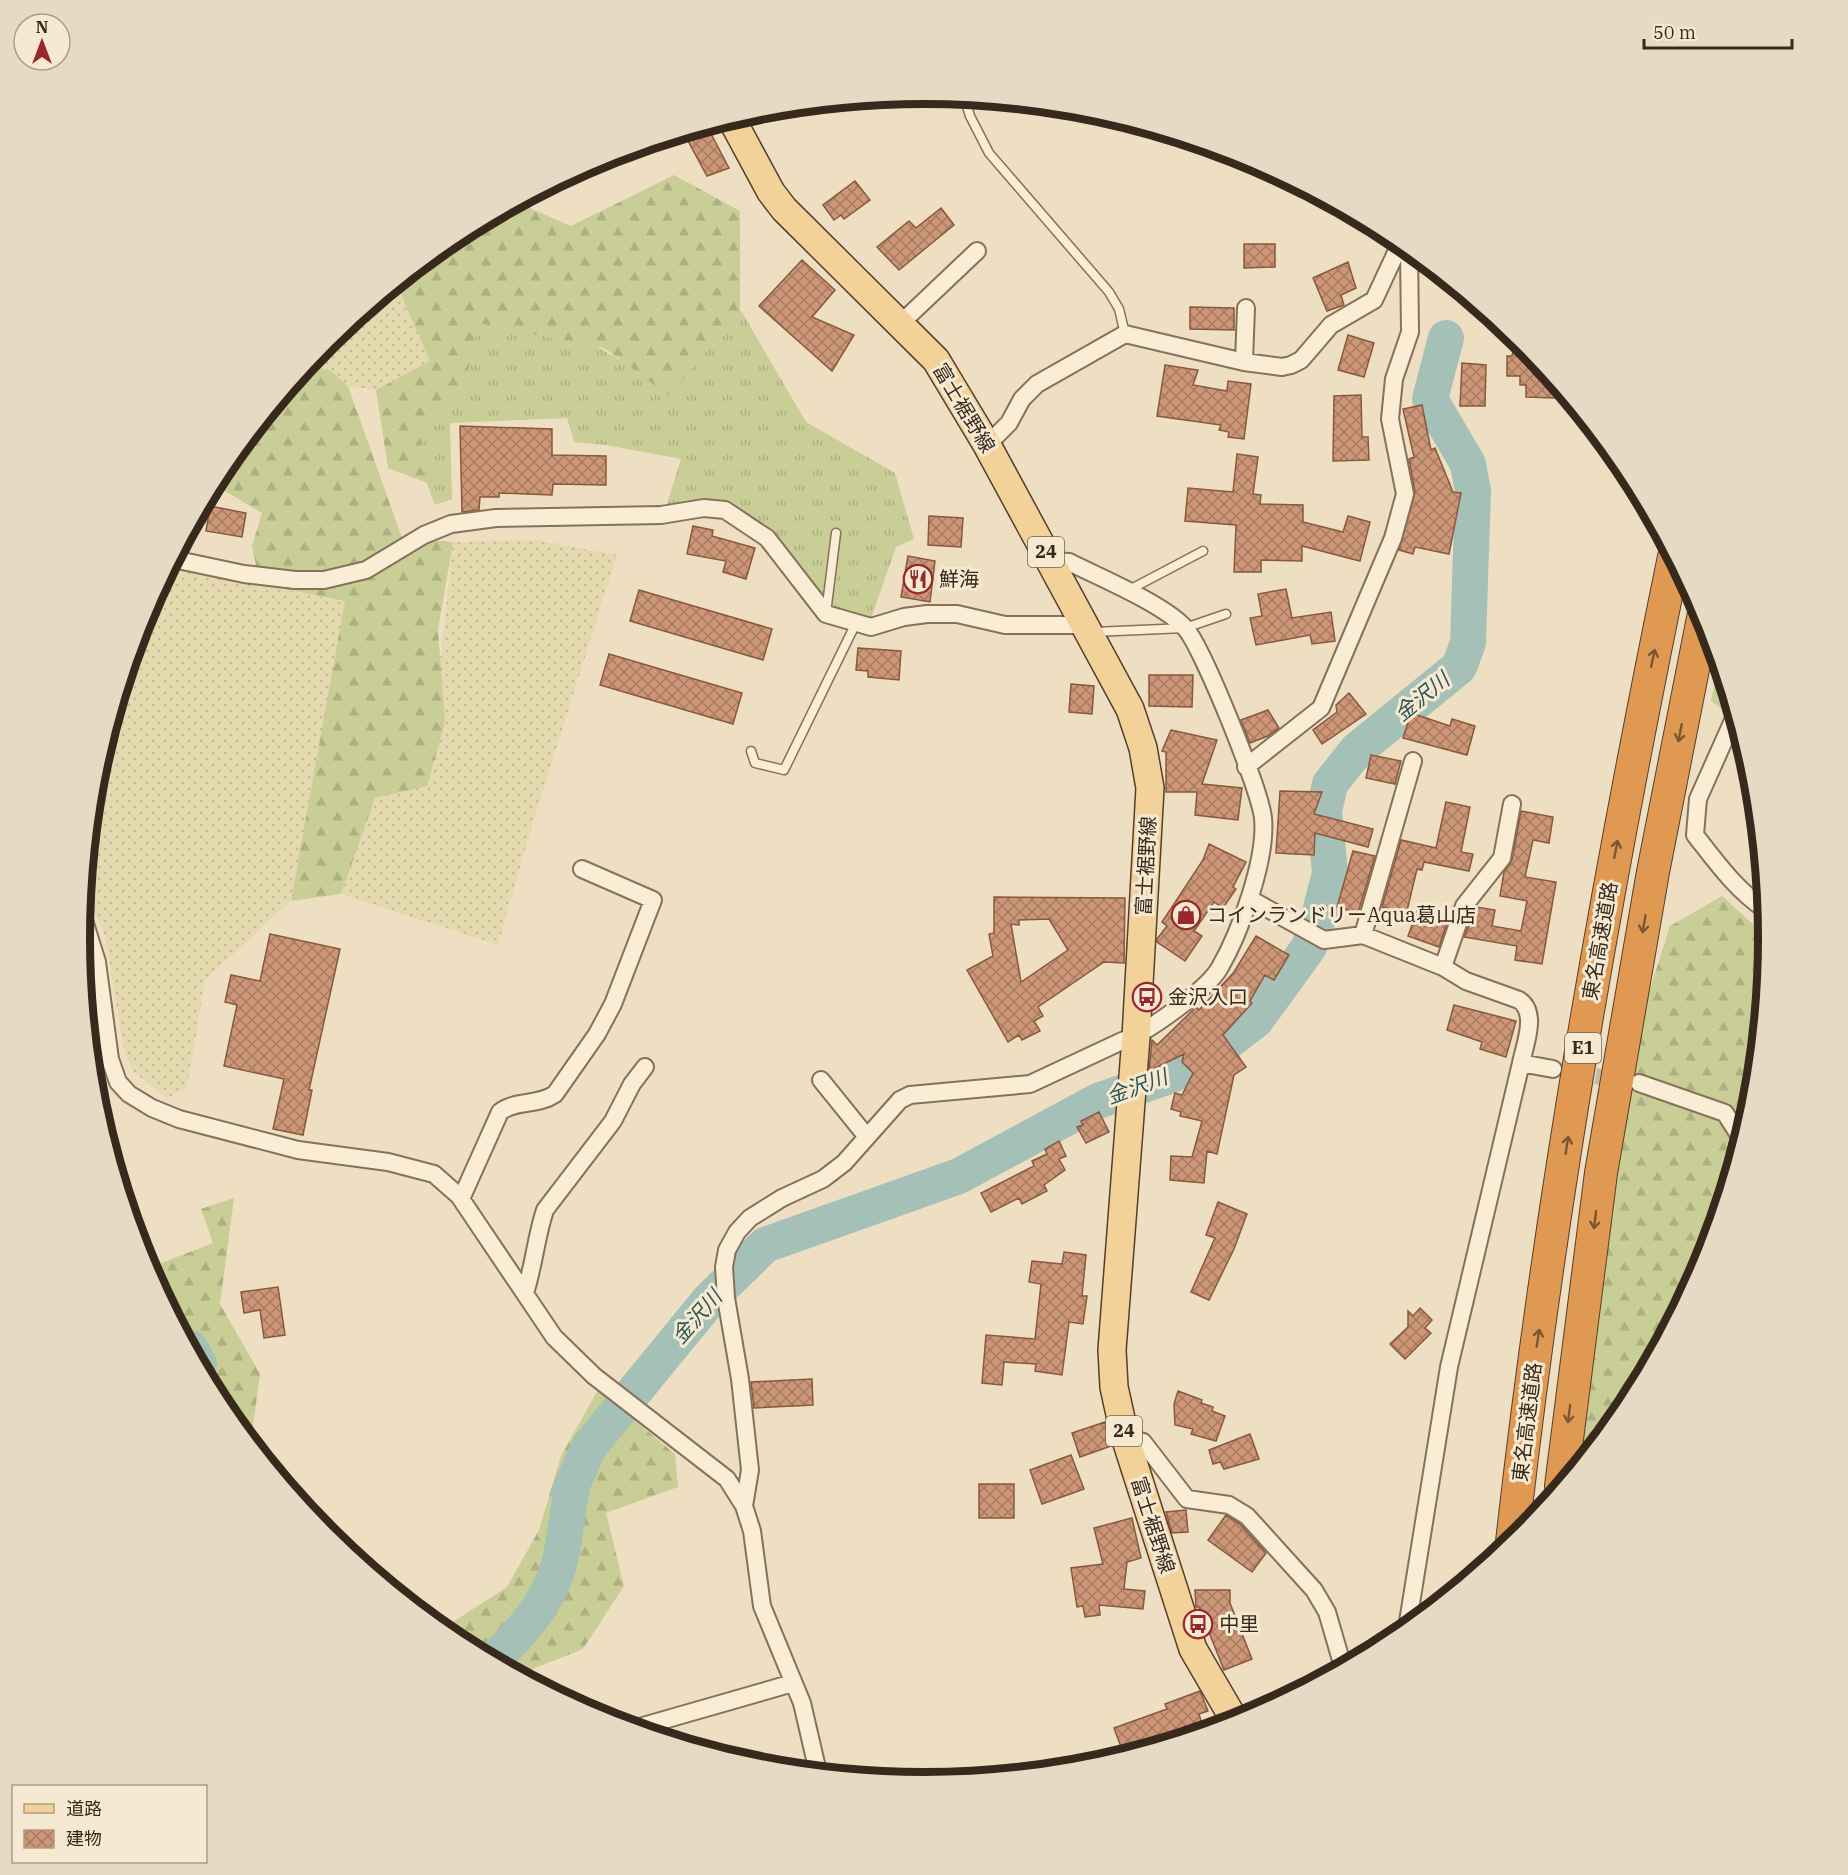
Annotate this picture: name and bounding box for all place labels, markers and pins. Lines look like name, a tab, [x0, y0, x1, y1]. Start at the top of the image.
restaurant icon: 鮮海	[902, 563, 934, 595]
place label: 鮮海	[939, 565, 979, 592]
shop icon: コインランドリーAqua葛山店	[1170, 899, 1202, 931]
place label: コインランドリーAqua葛山店	[1207, 901, 1476, 928]
bus stop icon: 金沢入口	[1131, 981, 1163, 1013]
place label: 金沢入口	[1168, 983, 1248, 1010]
bus stop icon: 中里	[1182, 1608, 1214, 1640]
place label: 中里	[1219, 1610, 1259, 1637]

